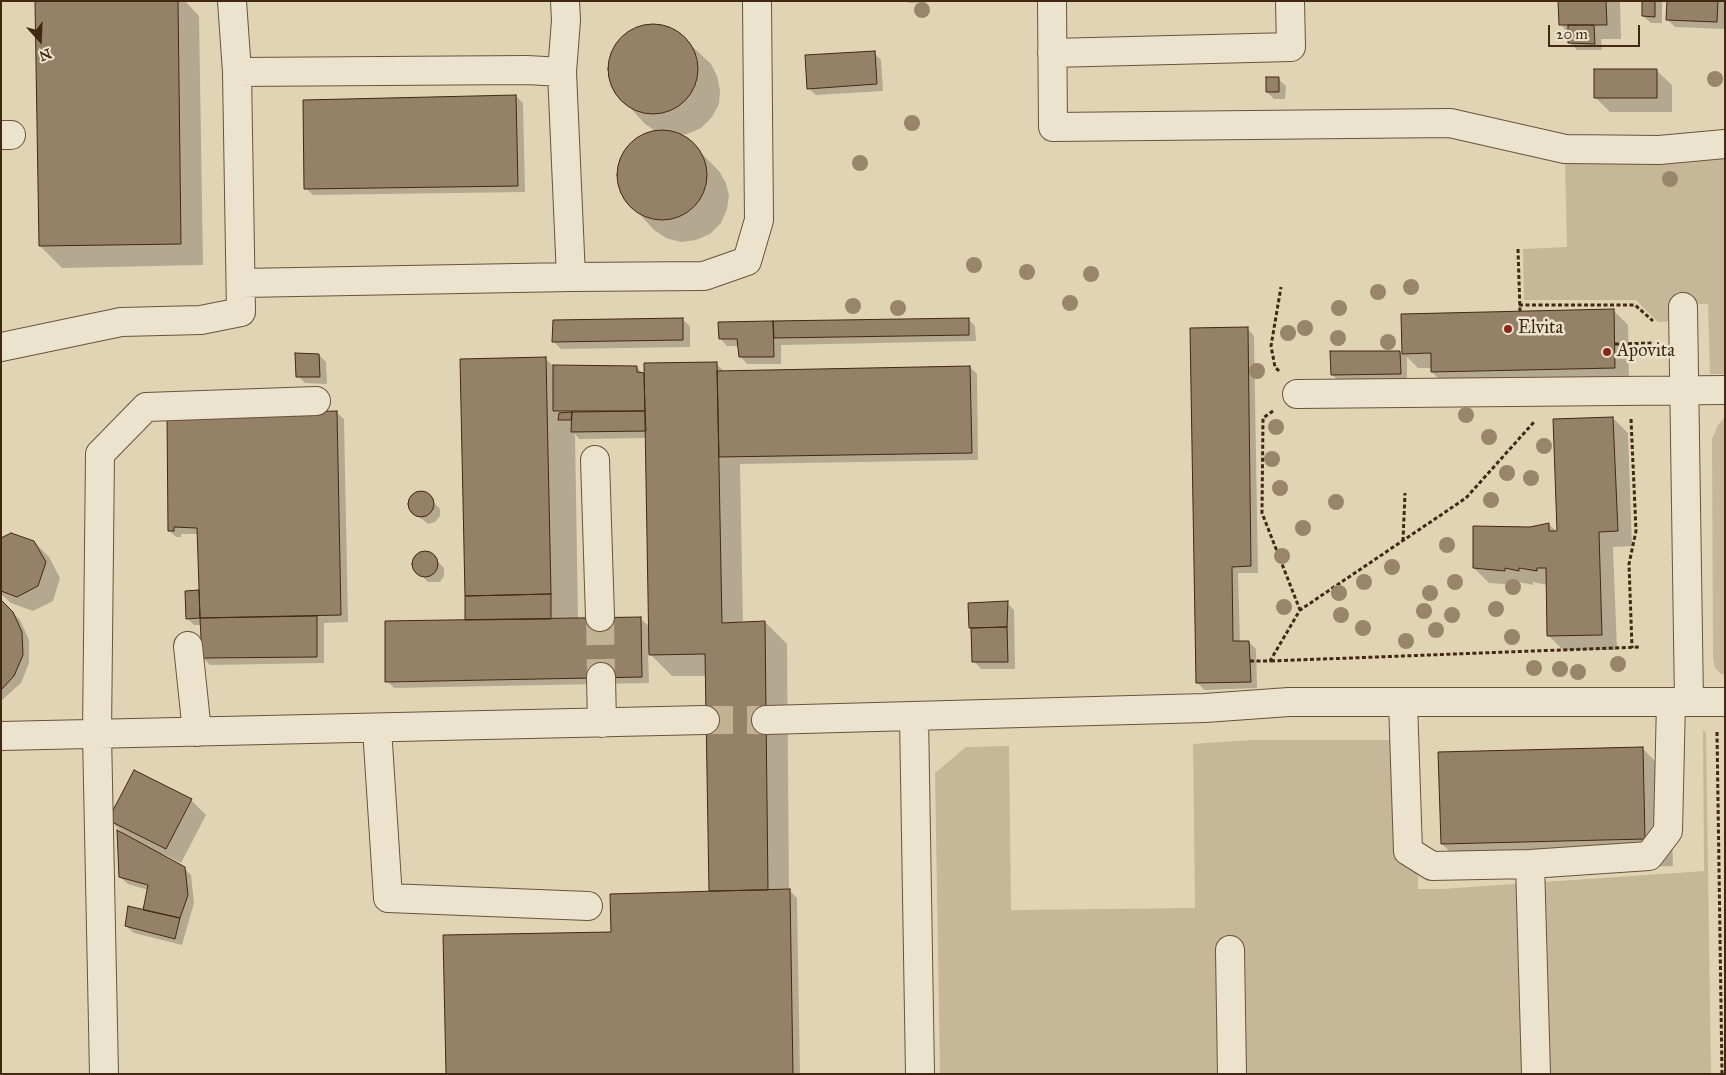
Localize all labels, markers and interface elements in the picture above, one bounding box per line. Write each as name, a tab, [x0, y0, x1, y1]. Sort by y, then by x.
north arrow	[15, 15, 65, 65]
scale bar	[1551, 15, 1644, 47]
text: 20 m	[1556, 25, 1588, 43]
text: N	[37, 45, 54, 65]
place label: Elvita	[1518, 318, 1563, 340]
marker: Elvita	[1502, 323, 1514, 335]
place label: Apovita	[1617, 341, 1675, 363]
marker: Apovita	[1601, 346, 1613, 358]

